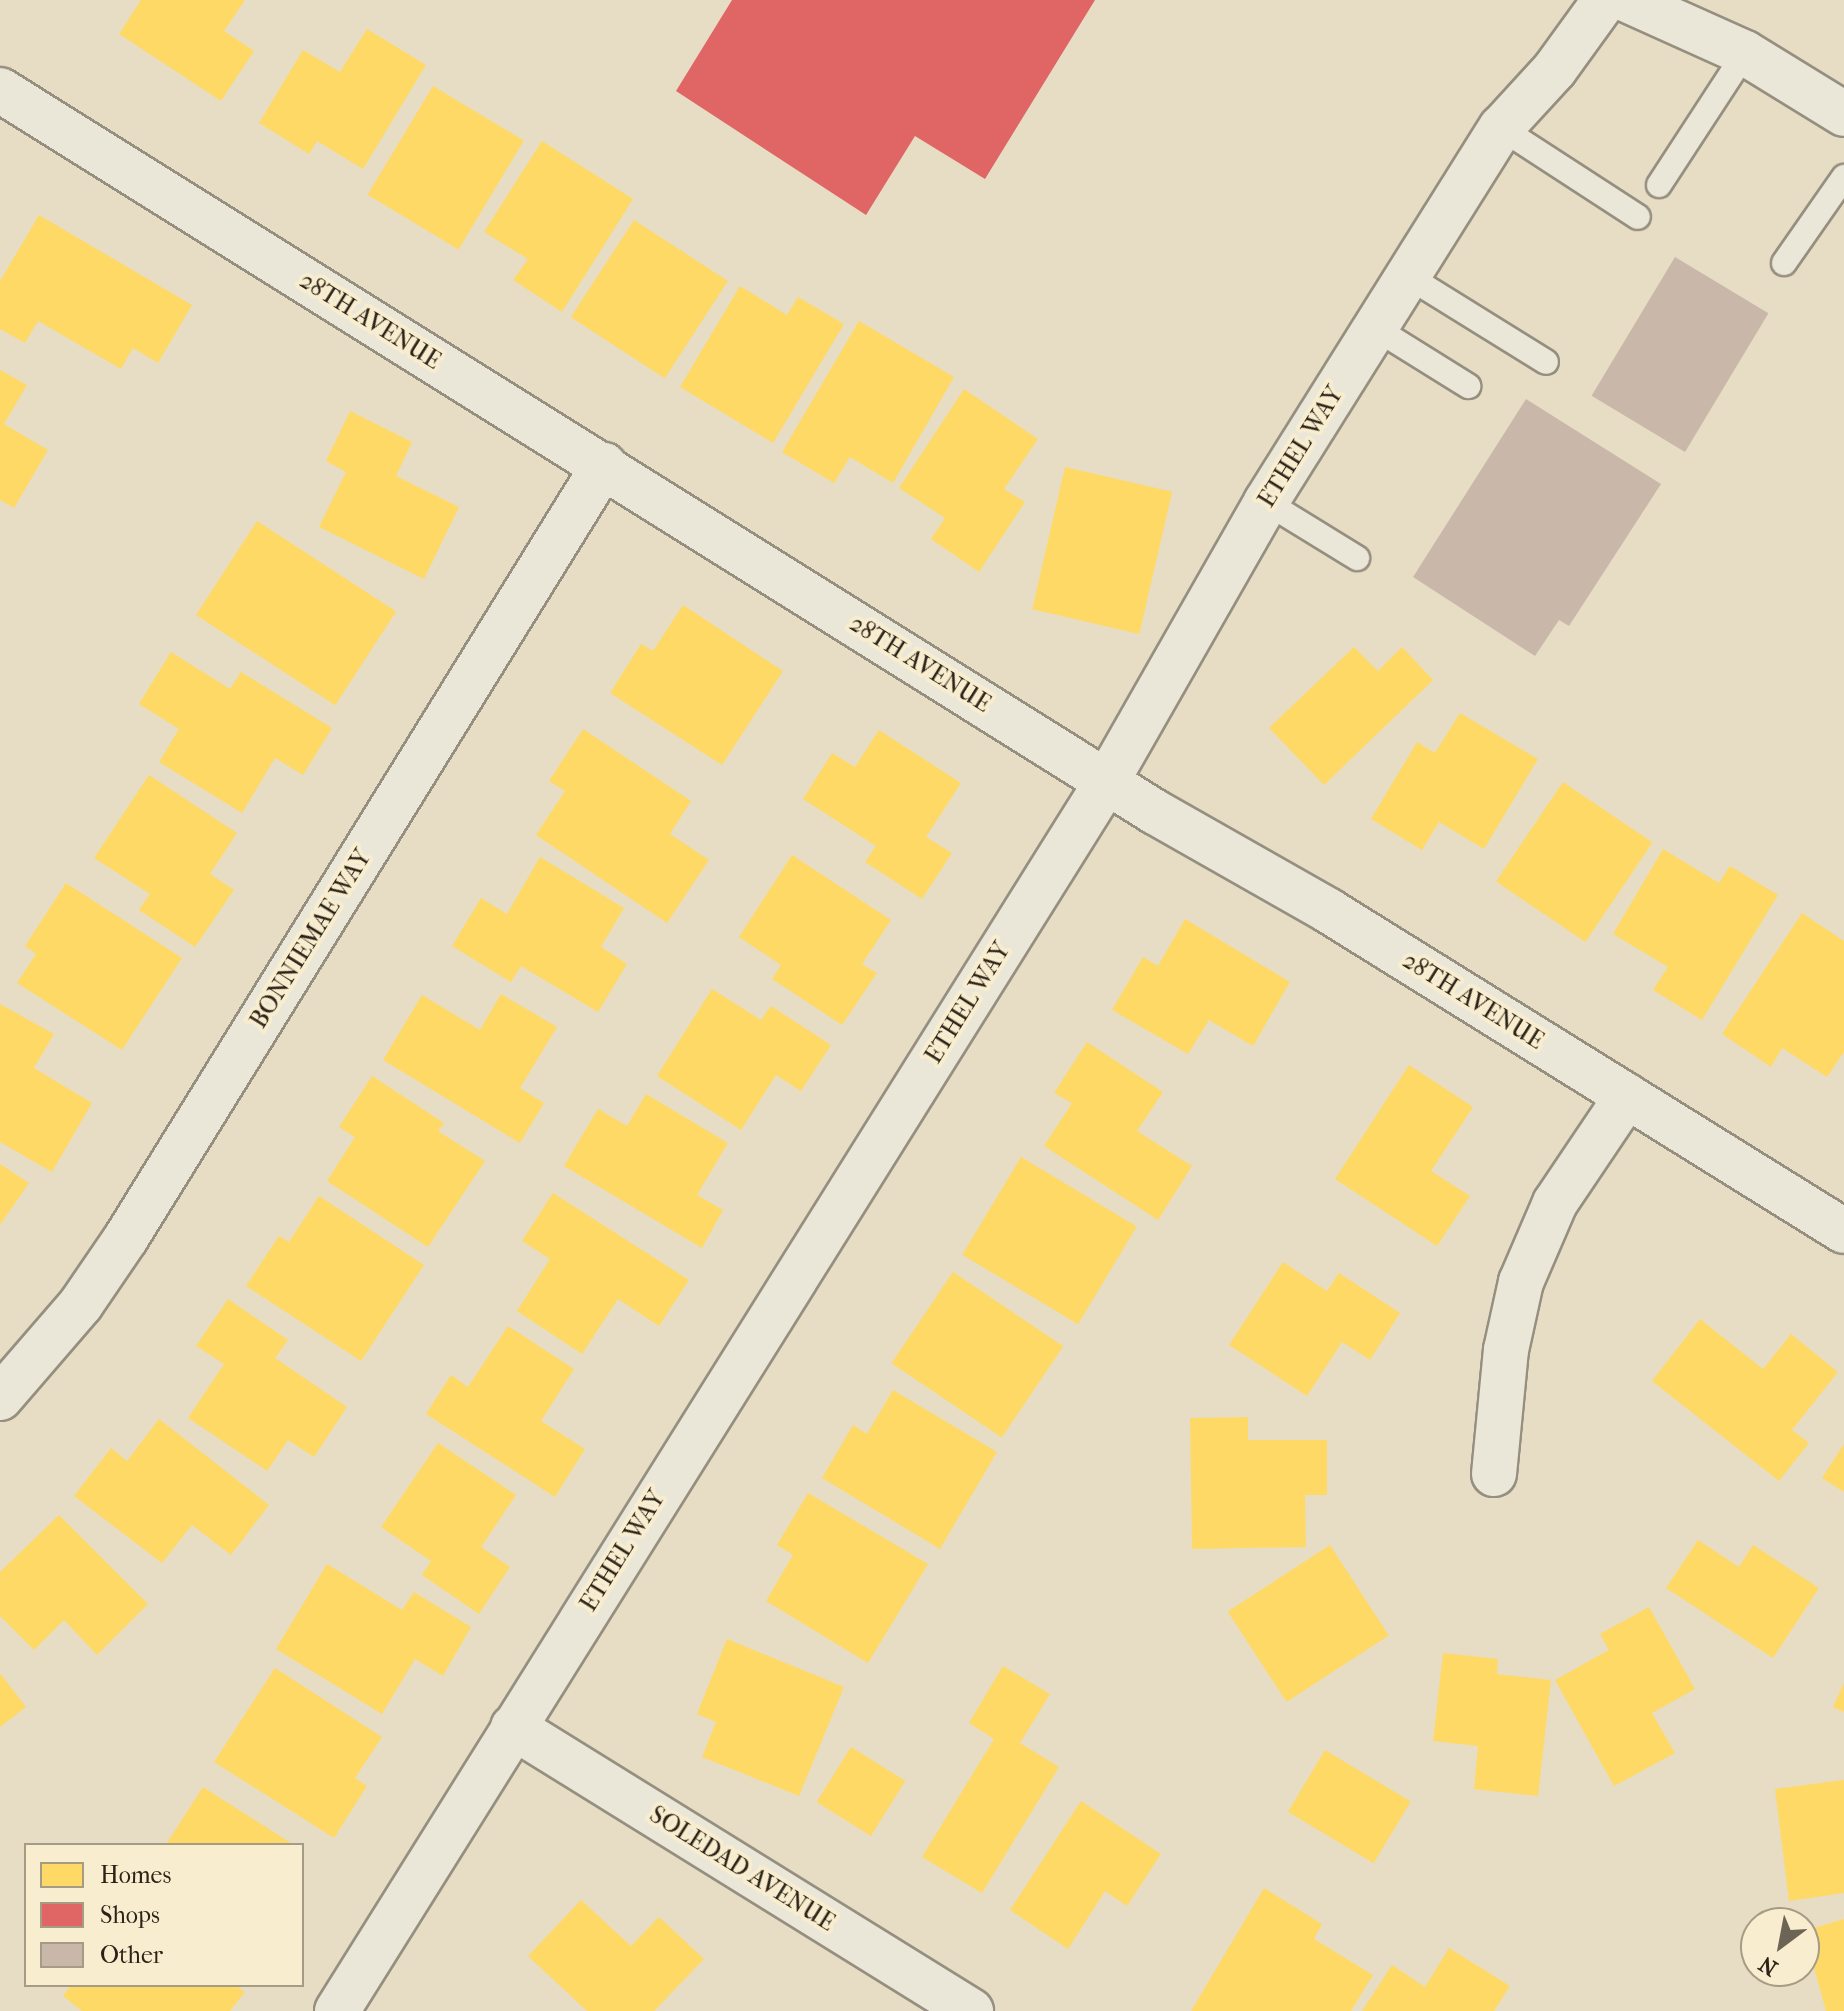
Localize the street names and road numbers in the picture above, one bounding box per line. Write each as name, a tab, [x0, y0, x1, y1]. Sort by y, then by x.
street label: 28TH AVENUE	[294, 266, 446, 376]
street label: ETHEL WAY	[1252, 381, 1350, 513]
street label: 28TH AVENUE	[844, 609, 996, 719]
street label: BONNIEMAE WAY	[244, 844, 378, 1034]
street label: ETHEL WAY	[919, 937, 1017, 1069]
street label: 28TH AVENUE	[1397, 946, 1549, 1056]
street label: ETHEL WAY	[574, 1485, 672, 1617]
street label: SOLEDAD AVENUE	[644, 1800, 840, 1938]

